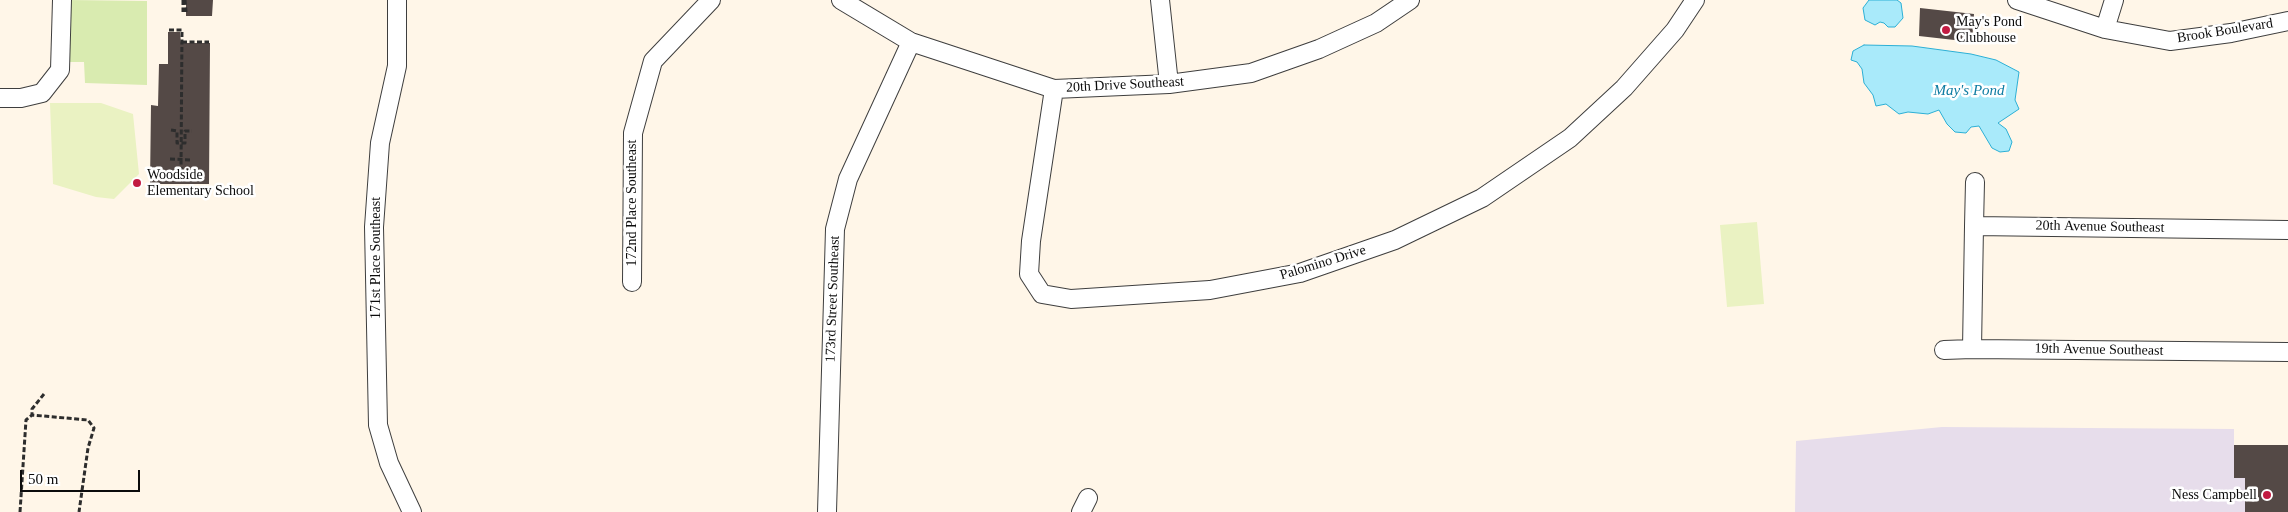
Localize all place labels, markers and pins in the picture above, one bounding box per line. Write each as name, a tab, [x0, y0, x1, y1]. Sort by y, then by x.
place label: May's Pond Clubhouse	[1956, 14, 2022, 46]
marker: May's Pond Clubhouse	[1940, 24, 1952, 36]
place label: Woodside Elementary School	[147, 167, 254, 200]
marker: Woodside Elementary School	[131, 177, 143, 189]
place label: Ness Campbell	[2172, 487, 2257, 503]
marker: Ness Campbell	[2261, 489, 2273, 501]

